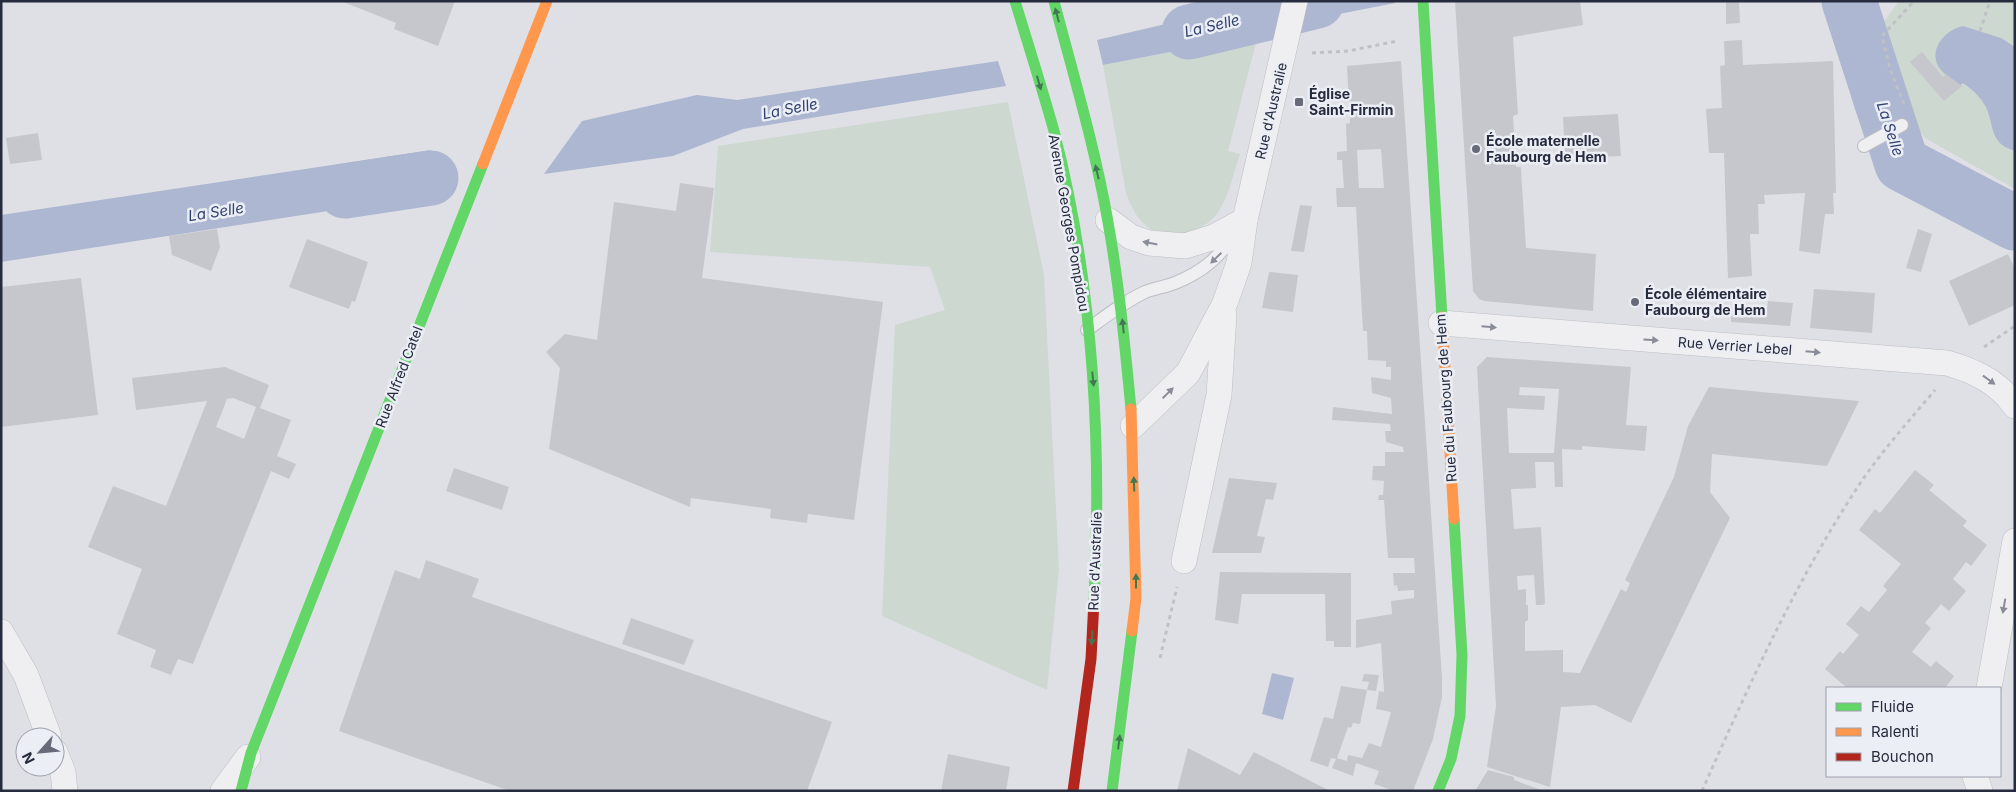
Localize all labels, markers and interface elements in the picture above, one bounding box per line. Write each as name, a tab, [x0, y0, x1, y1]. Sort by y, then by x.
one-way arrow	[1053, 7, 1061, 22]
water label: La Selle	[1182, 10, 1241, 41]
street label: Rue d'Australie	[1251, 61, 1290, 161]
one-way arrow	[1036, 75, 1044, 90]
place label: Église Saint-Firmin	[1309, 84, 1393, 118]
water label: La Selle	[761, 94, 819, 123]
marker: Église Saint-Firmin	[1293, 96, 1305, 108]
water label: La Selle	[1873, 99, 1908, 158]
place label: École maternelle Faubourg de Hem	[1486, 131, 1607, 165]
street label: Avenue Georges Pompidou	[1045, 133, 1093, 313]
marker: École maternelle Faubourg de Hem	[1470, 143, 1482, 155]
one-way arrow	[1093, 165, 1101, 180]
water label: La Selle	[187, 198, 245, 225]
one-way arrow	[1142, 238, 1158, 246]
one-way arrow	[1210, 252, 1222, 264]
place label: École élémentaire Faubourg de Hem	[1645, 284, 1767, 318]
marker: École élémentaire Faubourg de Hem	[1629, 296, 1641, 308]
street label: Rue du Faubourg de Hem	[1431, 313, 1460, 483]
one-way arrow	[1119, 317, 1127, 333]
one-way arrow	[1482, 323, 1498, 331]
street label: Rue Alfred Catel	[371, 324, 426, 430]
street label: Rue Verrier Lebel	[1677, 333, 1793, 358]
one-way arrow	[1644, 336, 1660, 344]
one-way arrow	[1806, 349, 1822, 357]
one-way arrow	[1089, 371, 1097, 387]
one-way arrow	[1982, 375, 1995, 386]
one-way arrow	[1162, 387, 1174, 399]
one-way arrow	[1130, 475, 1138, 491]
street label: Rue d'Australie	[1084, 511, 1105, 611]
one-way arrow	[1132, 573, 1140, 589]
one-way arrow	[1999, 598, 2007, 614]
one-way arrow	[1088, 631, 1096, 647]
legend	[1826, 687, 2001, 777]
text: Fluide	[1871, 697, 1914, 716]
text: Ralenti	[1871, 722, 1919, 741]
north arrow	[15, 727, 65, 777]
one-way arrow	[1115, 734, 1123, 750]
text: Bouchon	[1871, 747, 1934, 766]
text: N	[18, 750, 38, 767]

